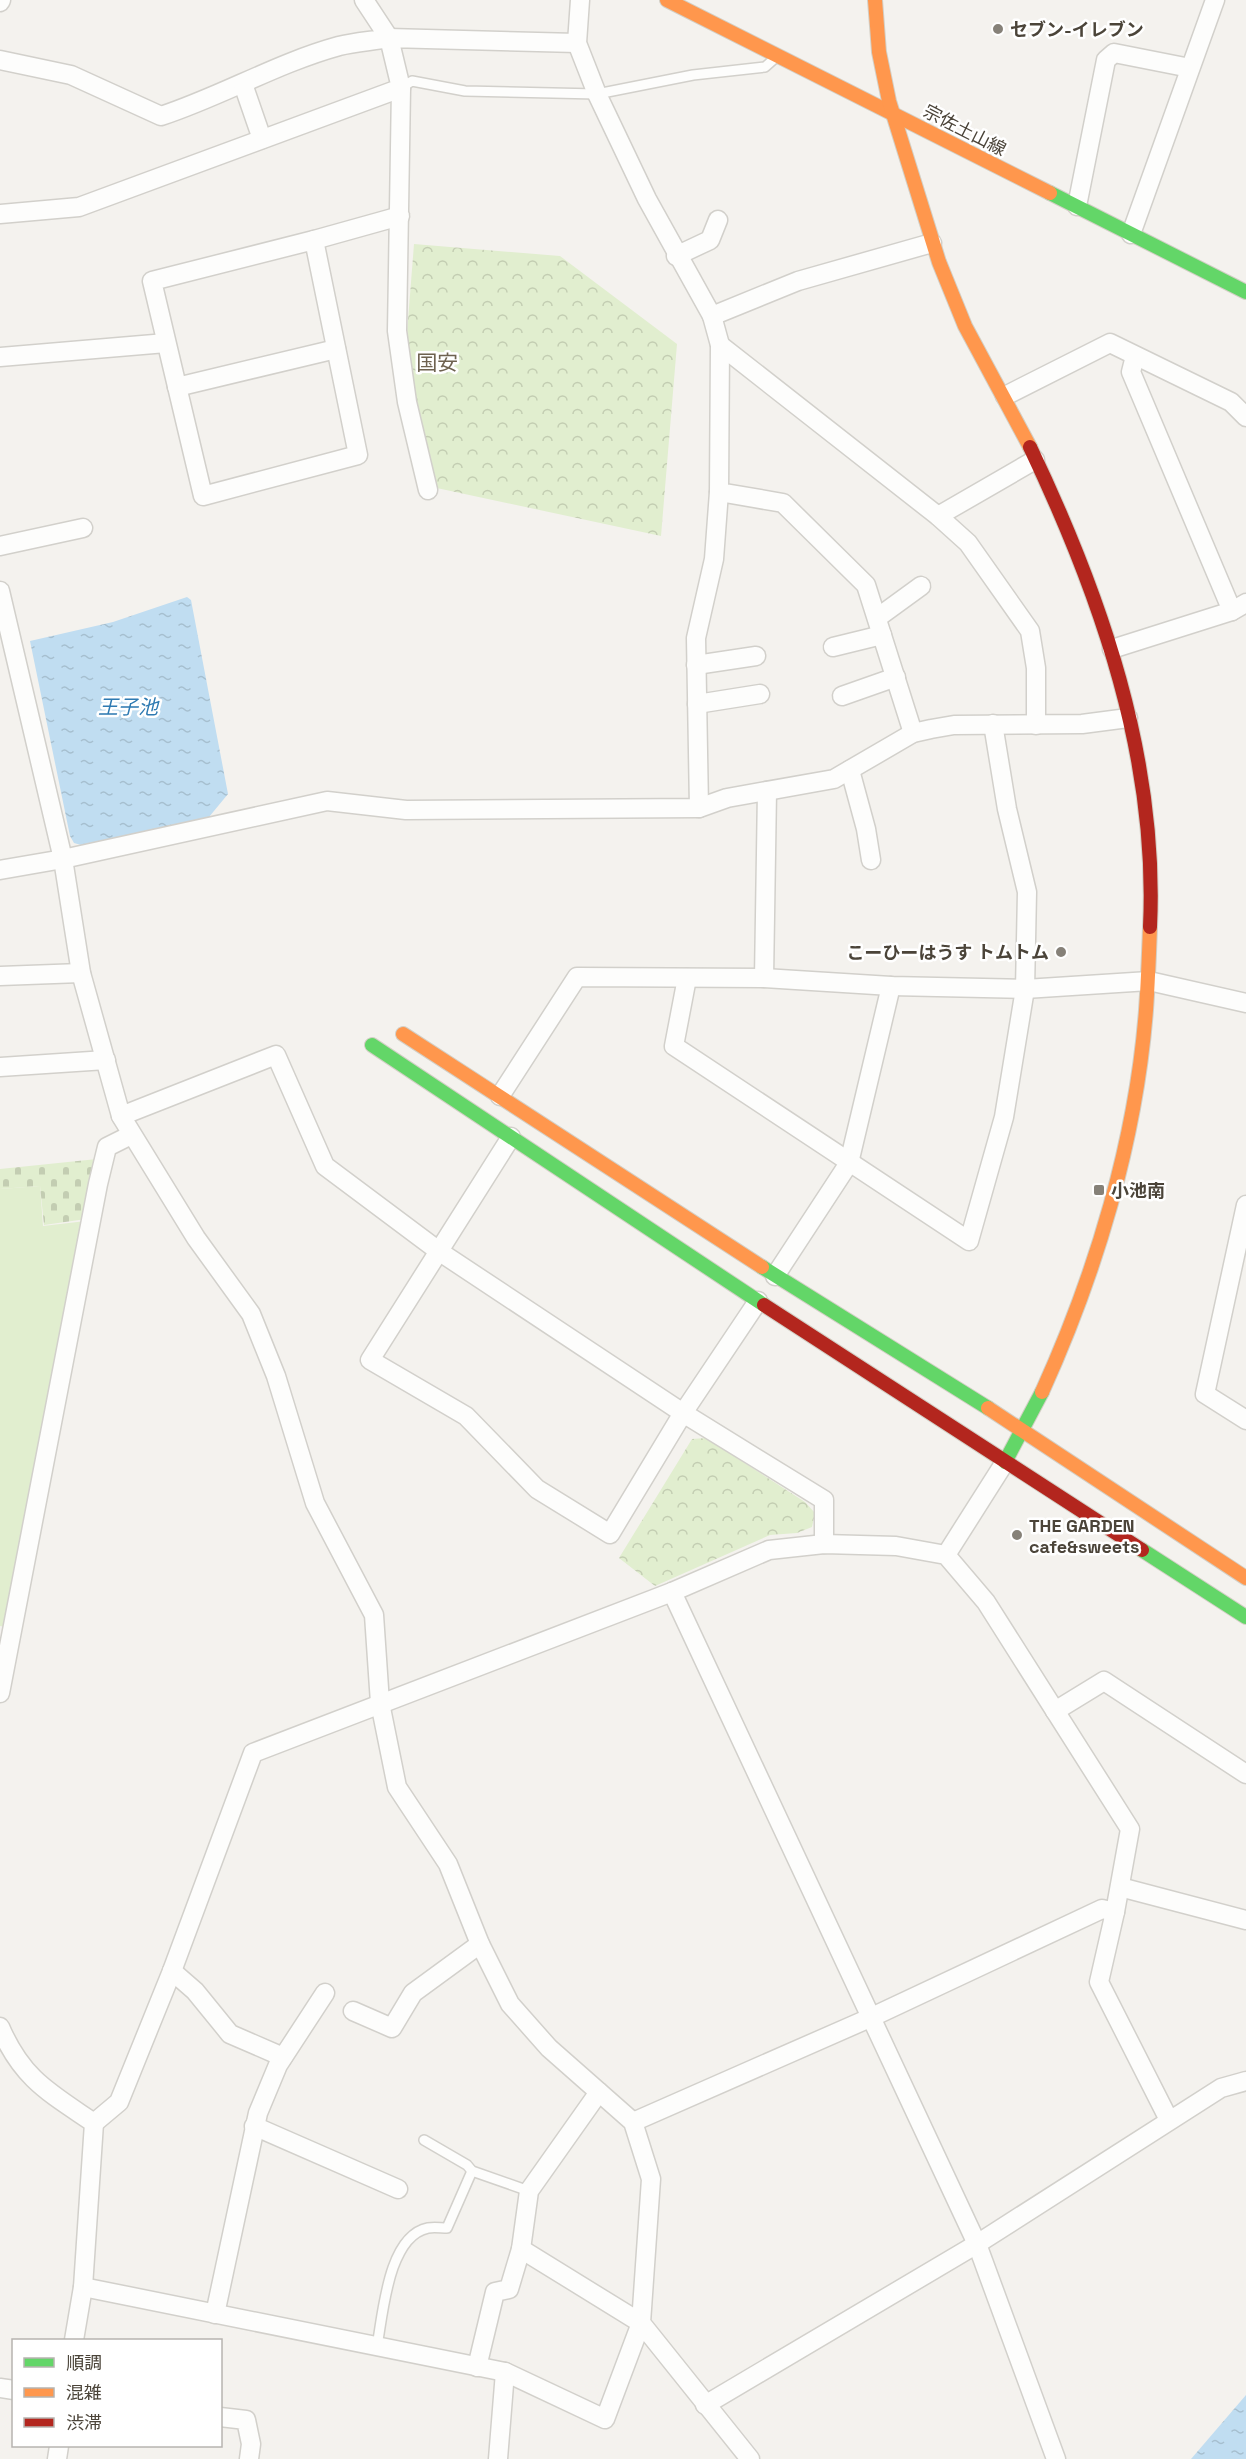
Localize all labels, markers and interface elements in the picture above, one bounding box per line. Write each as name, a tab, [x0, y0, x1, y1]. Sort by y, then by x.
place label: セブン-イレブン	[1010, 18, 1144, 41]
marker: セブン-イレブン	[991, 22, 1005, 36]
street label: 宗佐土山線	[920, 99, 1010, 161]
district label: 国安	[416, 349, 458, 376]
water label: 王子池	[98, 694, 160, 720]
place label: こーひーはうす トムトム	[846, 941, 1049, 964]
marker: こーひーはうす トムトム	[1054, 945, 1068, 959]
place label: 小池南	[1111, 1179, 1165, 1202]
marker: 小池南	[1092, 1183, 1106, 1197]
place label: THE GARDEN cafe&sweets	[1029, 1514, 1140, 1558]
marker: THE GARDEN cafe&sweets	[1010, 1528, 1024, 1542]
legend	[12, 2339, 222, 2447]
text: 順調	[66, 2351, 102, 2374]
text: 混雑	[66, 2381, 102, 2404]
text: 渋滞	[66, 2411, 102, 2434]

